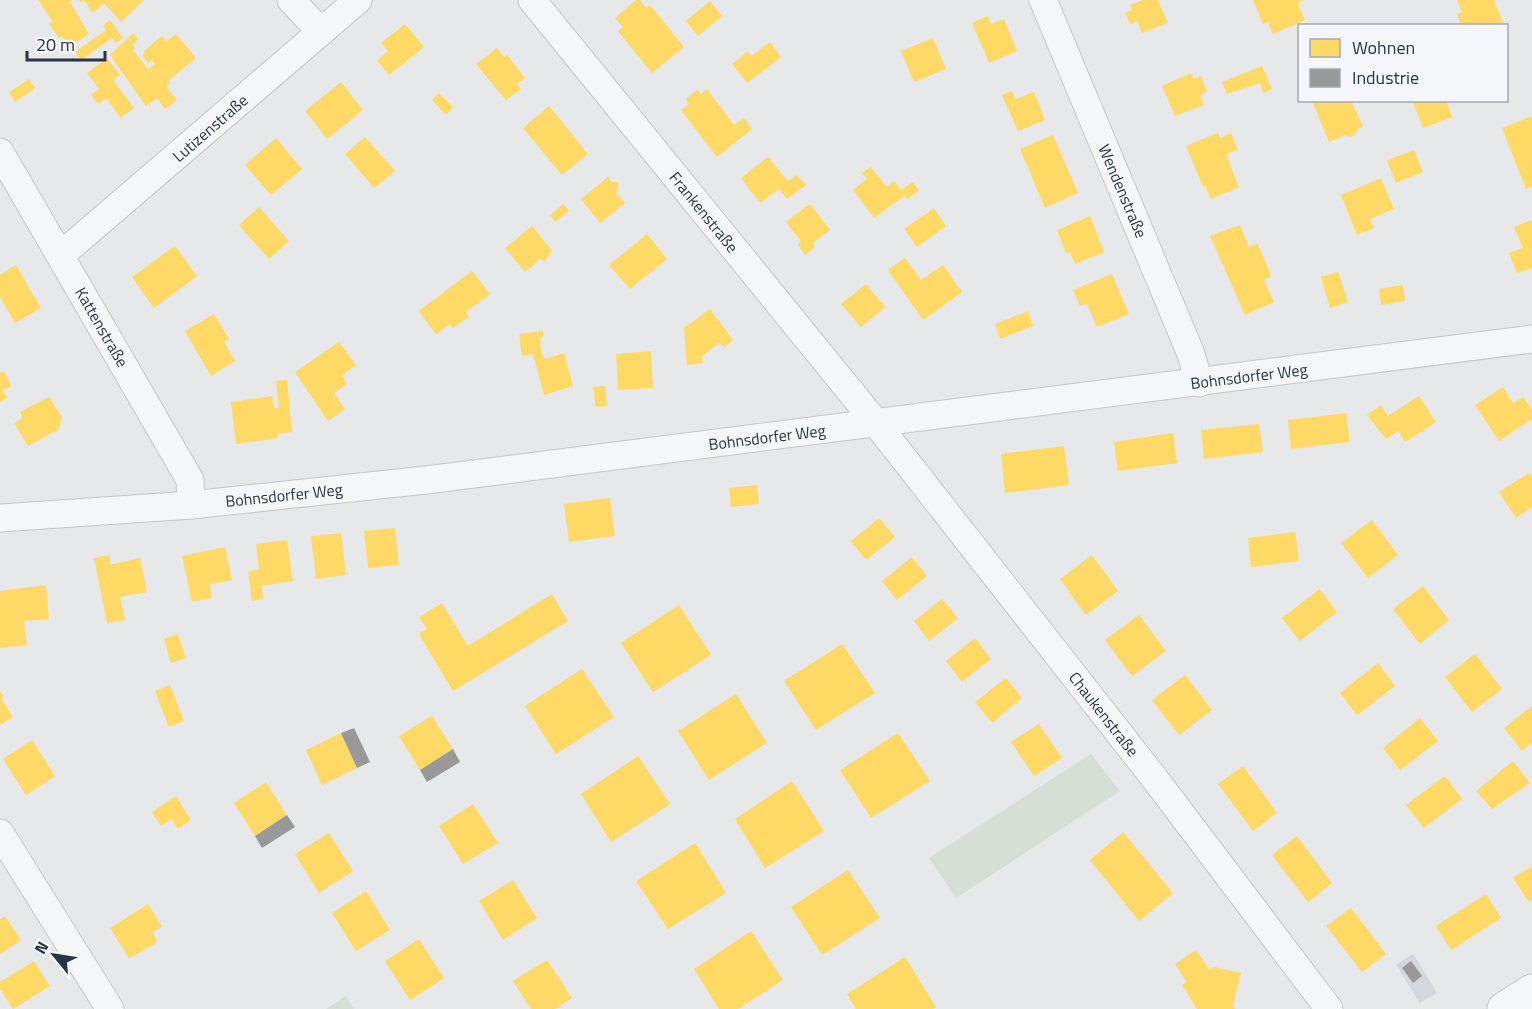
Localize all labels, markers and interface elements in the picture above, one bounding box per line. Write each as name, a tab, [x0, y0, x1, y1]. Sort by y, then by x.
scale bar	[27, 24, 105, 62]
legend	[1298, 24, 1508, 102]
text: 20 m	[36, 31, 75, 58]
text: Wohnen	[1352, 34, 1415, 61]
text: Industrie	[1352, 64, 1419, 91]
street label: Lutizenstraße	[167, 88, 253, 168]
street label: Wendenstraße	[1093, 140, 1153, 242]
street label: Frankenstraße	[664, 166, 744, 258]
street label: Kattenstraße	[69, 283, 135, 371]
street label: Bohnsdorfer Weg	[1189, 357, 1309, 395]
street label: Bohnsdorfer Weg	[707, 418, 827, 456]
street label: Bohnsdorfer Weg	[224, 477, 344, 513]
street label: Chaukenstraße	[1063, 666, 1145, 762]
north arrow	[24, 925, 84, 985]
text: N	[28, 937, 54, 958]

